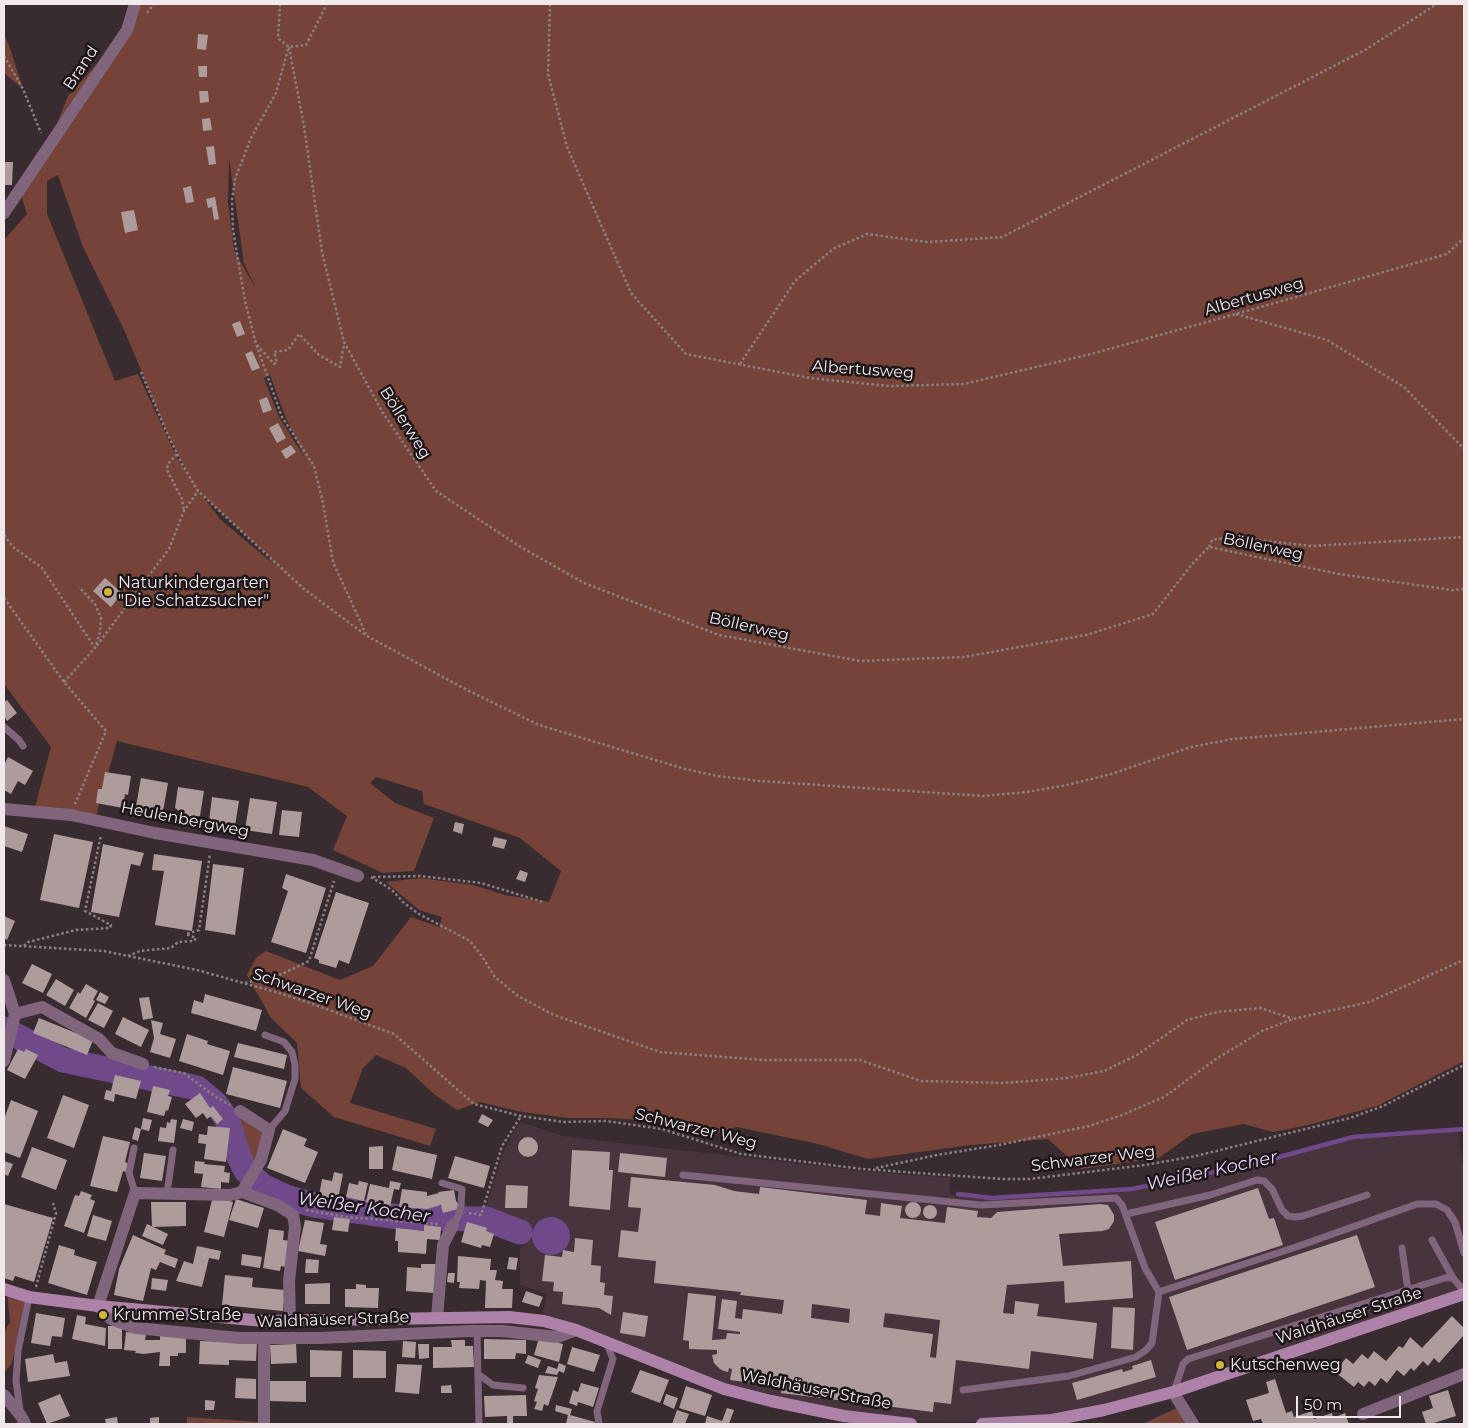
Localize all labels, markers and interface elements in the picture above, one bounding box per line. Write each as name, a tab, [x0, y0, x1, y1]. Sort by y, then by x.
street label: Brand	[59, 42, 103, 94]
street label: Albertusweg	[1202, 274, 1306, 320]
street label: Albertusweg	[811, 357, 915, 383]
street label: Böllerweg	[375, 383, 435, 463]
street label: Böllerweg	[1221, 529, 1305, 565]
place label: Naturkindergarten "Die Schatzsucher"	[118, 573, 269, 611]
marker: Naturkindergarten "Die Schatzsucher"	[102, 586, 114, 598]
street label: Böllerweg	[707, 608, 791, 646]
street label: Heulenbergweg	[119, 798, 251, 842]
street label: Schwarzer Weg	[250, 965, 374, 1023]
street label: Schwarzer Weg	[633, 1105, 759, 1153]
street label: Schwarzer Weg	[1030, 1142, 1156, 1176]
water label: Weißer Kocher	[1145, 1147, 1279, 1195]
water label: Weißer Kocher	[297, 1188, 431, 1228]
street label: Waldhäuser Straße	[1274, 1283, 1424, 1349]
place label: Krumme Straße	[113, 1305, 241, 1325]
street label: Waldhäuser Straße	[256, 1308, 410, 1332]
marker: Krumme Straße	[97, 1309, 109, 1321]
place label: Kutschenweg	[1230, 1355, 1341, 1375]
marker: Kutschenweg	[1214, 1359, 1226, 1371]
street label: Waldhäuser Straße	[739, 1366, 893, 1414]
scale bar	[1298, 1386, 1403, 1418]
text: 50 m	[1304, 1395, 1342, 1414]

